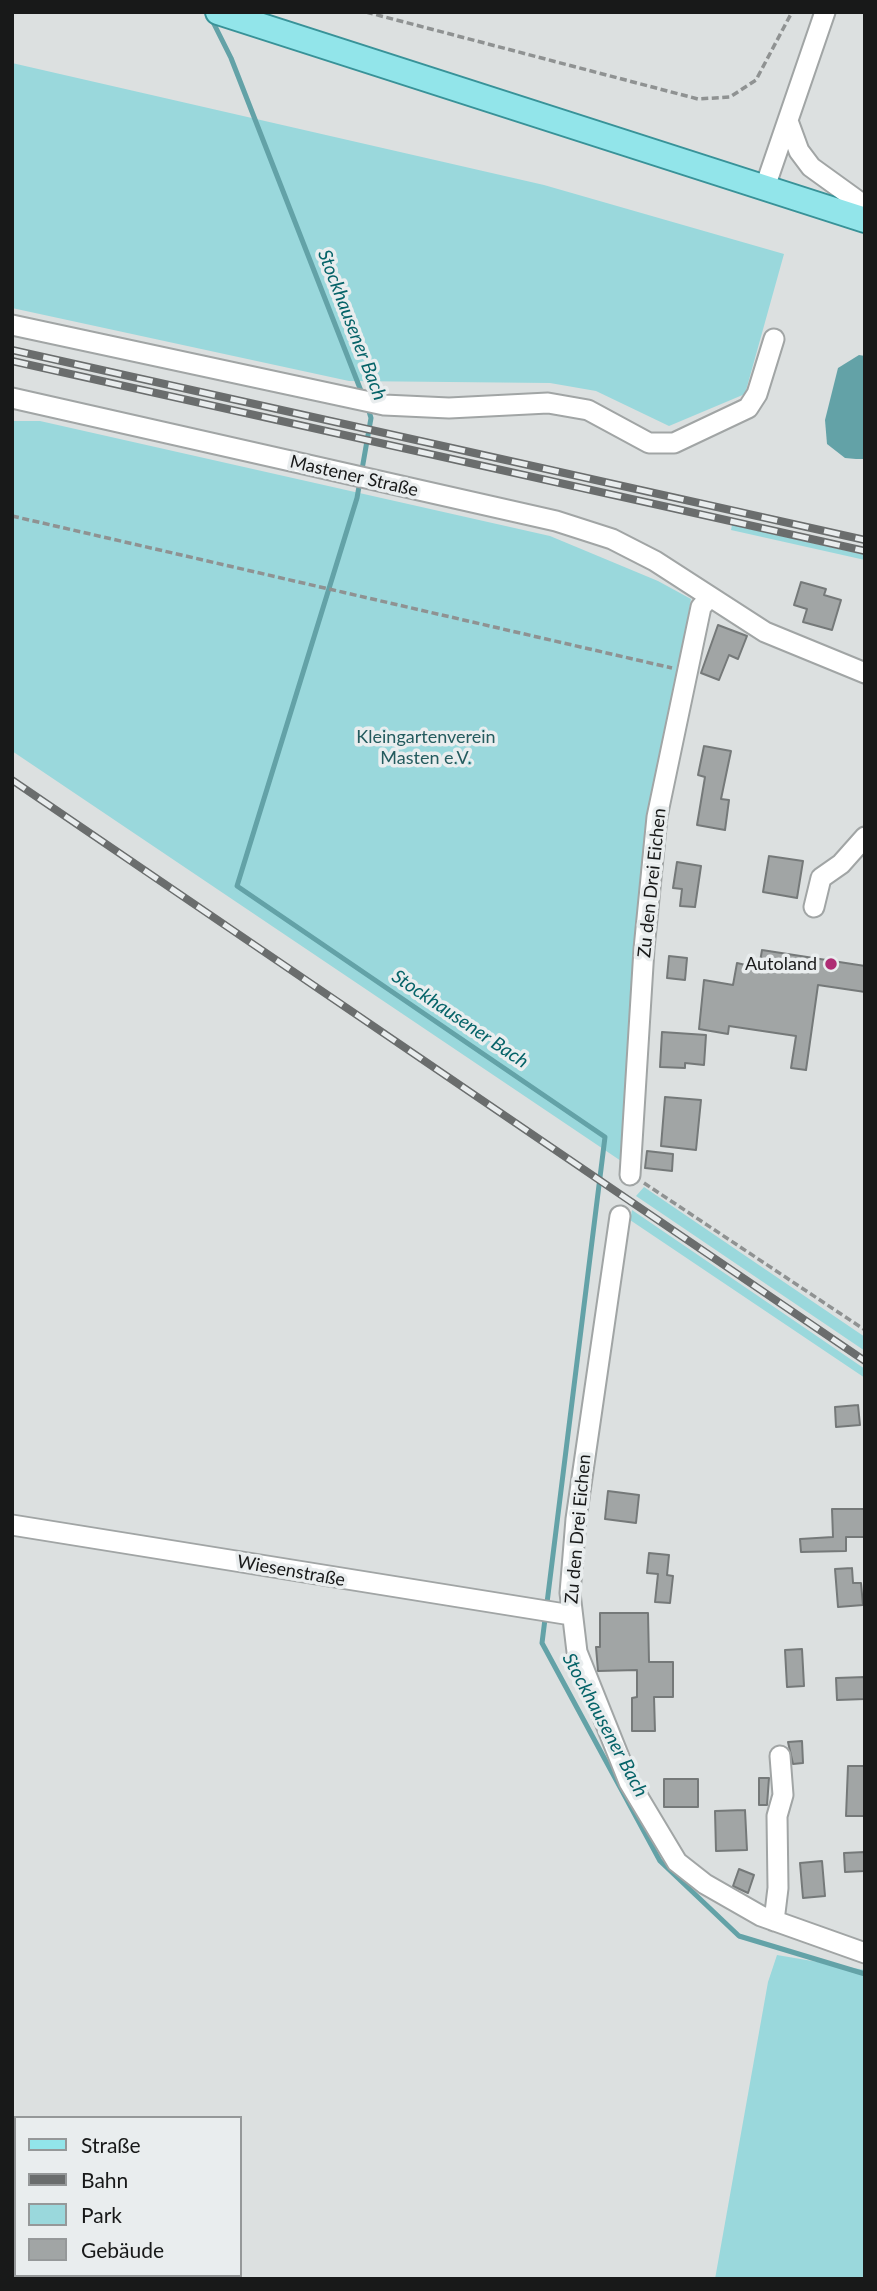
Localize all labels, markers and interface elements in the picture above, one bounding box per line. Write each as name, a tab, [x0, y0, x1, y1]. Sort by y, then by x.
water label: Stockhausener Bach	[313, 246, 391, 404]
street label: Mastener Straße	[288, 451, 420, 501]
park label: Kleingartenverein Masten e.V.	[356, 726, 496, 768]
street label: Zu den Drei Eichen	[633, 807, 671, 959]
place label: Autoland	[745, 953, 817, 975]
marker: Autoland	[823, 956, 839, 972]
water label: Stockhausener Bach	[387, 965, 533, 1073]
street label: Zu den Drei Eichen	[561, 1453, 595, 1605]
street label: Wiesenstraße	[235, 1551, 347, 1591]
water label: Stockhausener Bach	[557, 1649, 653, 1801]
legend	[14, 2116, 242, 2277]
text: Straße	[81, 2132, 141, 2157]
text: Bahn	[81, 2167, 128, 2192]
text: Park	[81, 2202, 122, 2227]
text: Gebäude	[81, 2237, 164, 2262]

